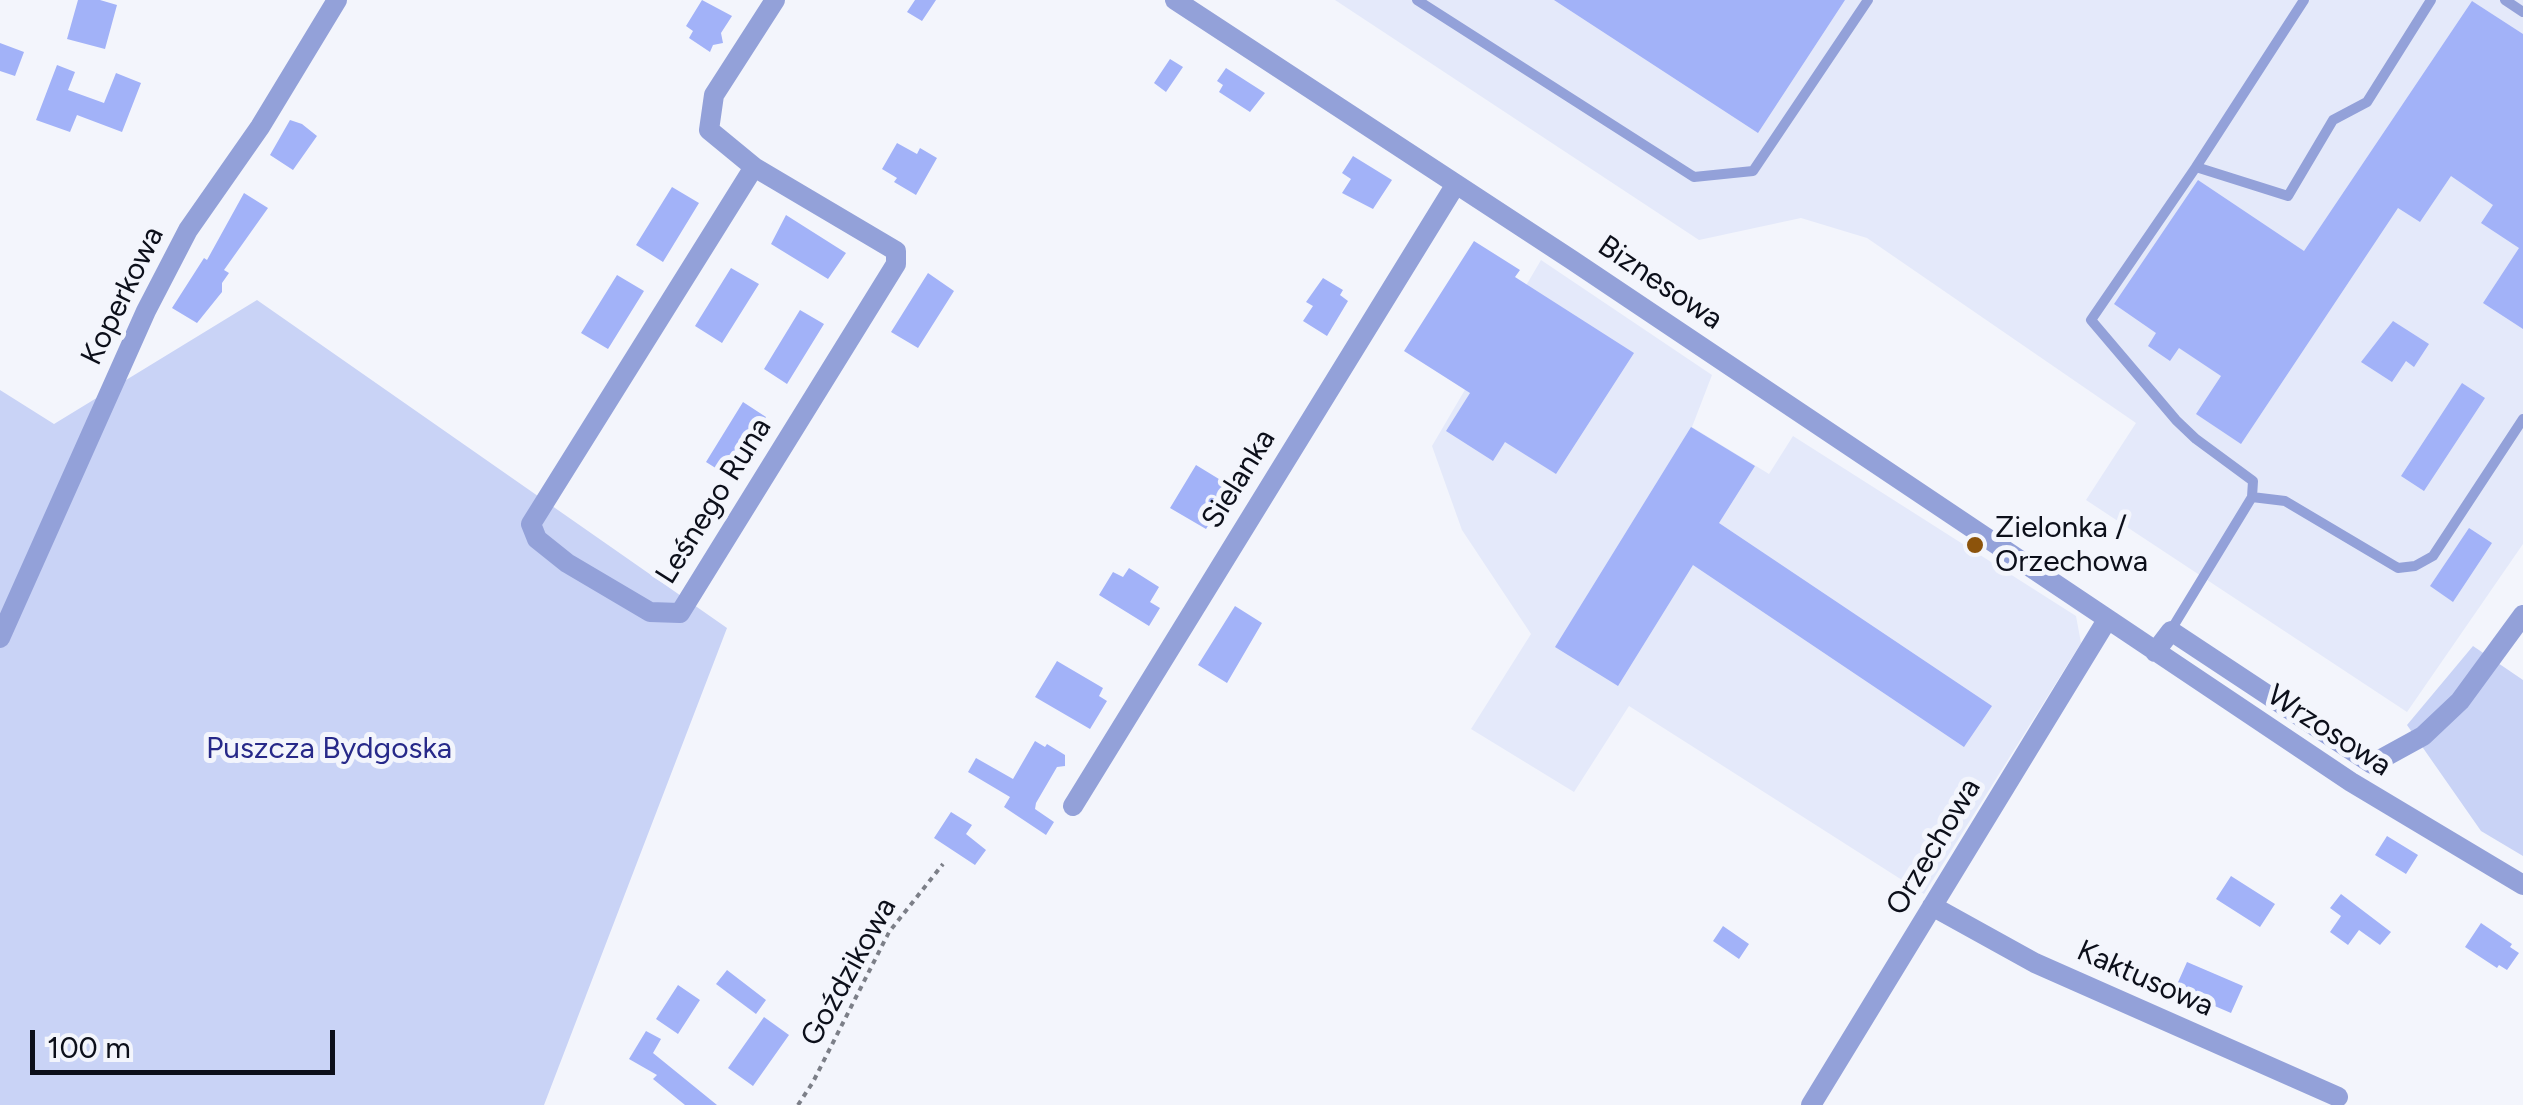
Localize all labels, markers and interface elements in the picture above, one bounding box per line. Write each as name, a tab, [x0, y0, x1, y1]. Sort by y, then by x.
street label: Koperkowa	[74, 221, 172, 371]
street label: Biznesowa	[1591, 228, 1729, 338]
street label: Leśnego Runa	[649, 411, 779, 591]
street label: Sielanka	[1195, 423, 1283, 535]
place label: Zielonka / Orzechowa	[1995, 510, 2148, 580]
marker: Zielonka / Orzechowa	[1964, 534, 1986, 556]
street label: Wrzosowa	[2260, 678, 2398, 784]
park label: Puszcza Bydgoska	[206, 731, 452, 767]
street label: Orzechowa	[1879, 772, 1989, 922]
street label: Goździkowa	[794, 892, 904, 1052]
street label: Kaktusowa	[2071, 933, 2219, 1025]
scale bar	[35, 1010, 340, 1072]
text: 100 m	[47, 1029, 131, 1066]

